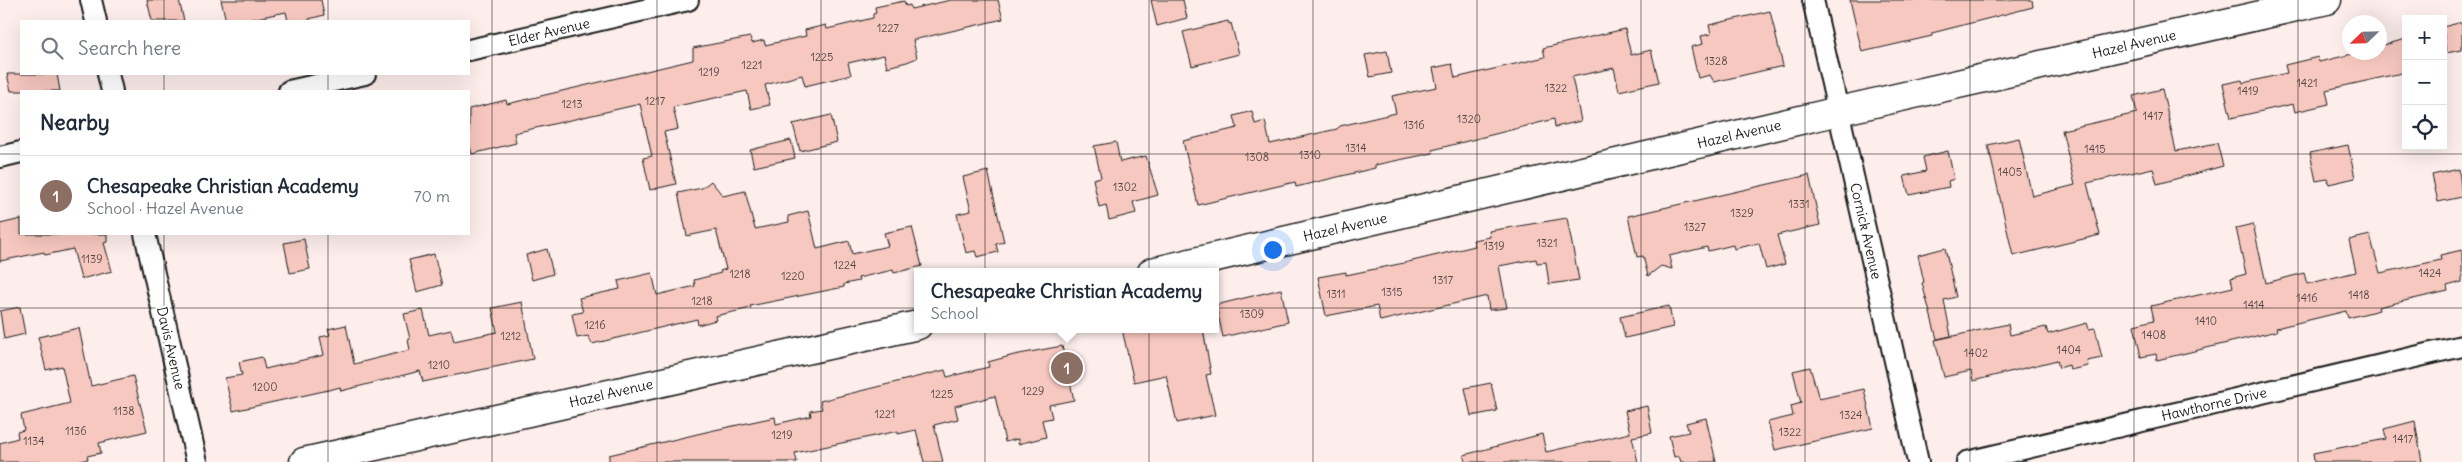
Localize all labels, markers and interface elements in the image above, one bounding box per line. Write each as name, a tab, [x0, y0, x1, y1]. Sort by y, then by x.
street label: Elder Avenue	[507, 14, 591, 50]
north arrow	[2342, 15, 2387, 60]
map controls	[2402, 15, 2447, 150]
button: +	[2402, 15, 2447, 60]
search box	[20, 20, 470, 75]
house number: 1227	[877, 21, 900, 35]
street label: Hazel Avenue	[2090, 26, 2178, 62]
icon: search	[38, 34, 66, 62]
text: Search here	[78, 36, 181, 60]
house number: 1225	[811, 50, 833, 64]
house number: 1328	[1705, 54, 1727, 68]
house number: 1221	[742, 58, 762, 72]
button: −	[2402, 60, 2447, 105]
house number: 1219	[698, 65, 720, 79]
house number: 1421	[2296, 76, 2318, 90]
house number: 1322	[1545, 81, 1567, 95]
house number: 1419	[2237, 84, 2259, 98]
house number: 1217	[645, 94, 666, 108]
house number: 1213	[561, 97, 583, 111]
button: locate	[2402, 105, 2447, 150]
text: Nearby	[40, 109, 110, 136]
house number: 1417	[2143, 109, 2164, 123]
house number: 1320	[1457, 112, 1481, 126]
street label: Hazel Avenue	[1695, 116, 1783, 152]
house number: 1316	[1403, 118, 1425, 132]
house number: 1314	[1345, 141, 1367, 155]
house number: 1415	[2084, 142, 2106, 156]
house number: 1310	[1299, 148, 1321, 162]
house number: 1308	[1245, 150, 1269, 164]
house number: 1405	[1998, 165, 2022, 179]
text: Chesapeake Christian Academy	[87, 174, 359, 198]
house number: 1302	[1113, 180, 1137, 194]
street label: Cornick Avenue	[1846, 181, 1886, 281]
text: 1	[53, 186, 59, 206]
text: 70 m	[414, 186, 450, 206]
house number: 1331	[1788, 197, 1810, 211]
text: School · Hazel Avenue	[87, 198, 244, 218]
house number: 1329	[1731, 206, 1753, 220]
street label: Hazel Avenue	[1301, 209, 1389, 245]
house number: 1327	[1684, 220, 1707, 234]
house number: 1321	[1536, 236, 1558, 250]
your location	[1260, 237, 1286, 263]
house number: 1319	[1483, 239, 1505, 253]
house number: 1139	[81, 252, 103, 266]
house number: 1224	[834, 258, 856, 272]
house number: 1424	[2419, 266, 2441, 280]
house number: 1218	[729, 267, 751, 281]
popup	[914, 268, 1219, 333]
house number: 1220	[781, 269, 805, 283]
house number: 1317	[1433, 273, 1454, 287]
text: Chesapeake Christian Academy	[931, 279, 1202, 303]
house number: 1315	[1381, 285, 1403, 299]
house number: 1311	[1326, 287, 1346, 301]
house number: 1418	[2348, 288, 2370, 302]
house number: 1416	[2296, 291, 2318, 305]
house number: 1218	[691, 294, 713, 308]
house number: 1414	[2243, 298, 2265, 312]
text: School	[931, 303, 978, 323]
street label: Davis Avenue	[153, 305, 189, 391]
house number: 1309	[1240, 307, 1264, 321]
house number: 1410	[2195, 314, 2217, 328]
house number: 1216	[584, 318, 606, 332]
house number: 1408	[2142, 328, 2166, 342]
house number: 1212	[501, 329, 521, 343]
house number: 1404	[2057, 343, 2081, 357]
house number: 1402	[1964, 346, 1988, 360]
pin: 1	[1051, 349, 1083, 387]
house number: 1210	[428, 358, 450, 372]
street label: Hazel Avenue	[567, 375, 655, 411]
house number: 1200	[253, 380, 277, 394]
street label: Hawthorne Drive	[2160, 383, 2268, 425]
house number: 1229	[1022, 384, 1044, 398]
house number: 1225	[931, 387, 953, 401]
house number: 1138	[113, 404, 135, 418]
house number: 1221	[875, 407, 895, 421]
house number: 1324	[1840, 408, 1862, 422]
house number: 1136	[65, 424, 87, 438]
house number: 1322	[1779, 425, 1801, 439]
house number: 1219	[771, 428, 793, 442]
house number: 1417	[2393, 432, 2414, 446]
house number: 1134	[23, 434, 45, 448]

